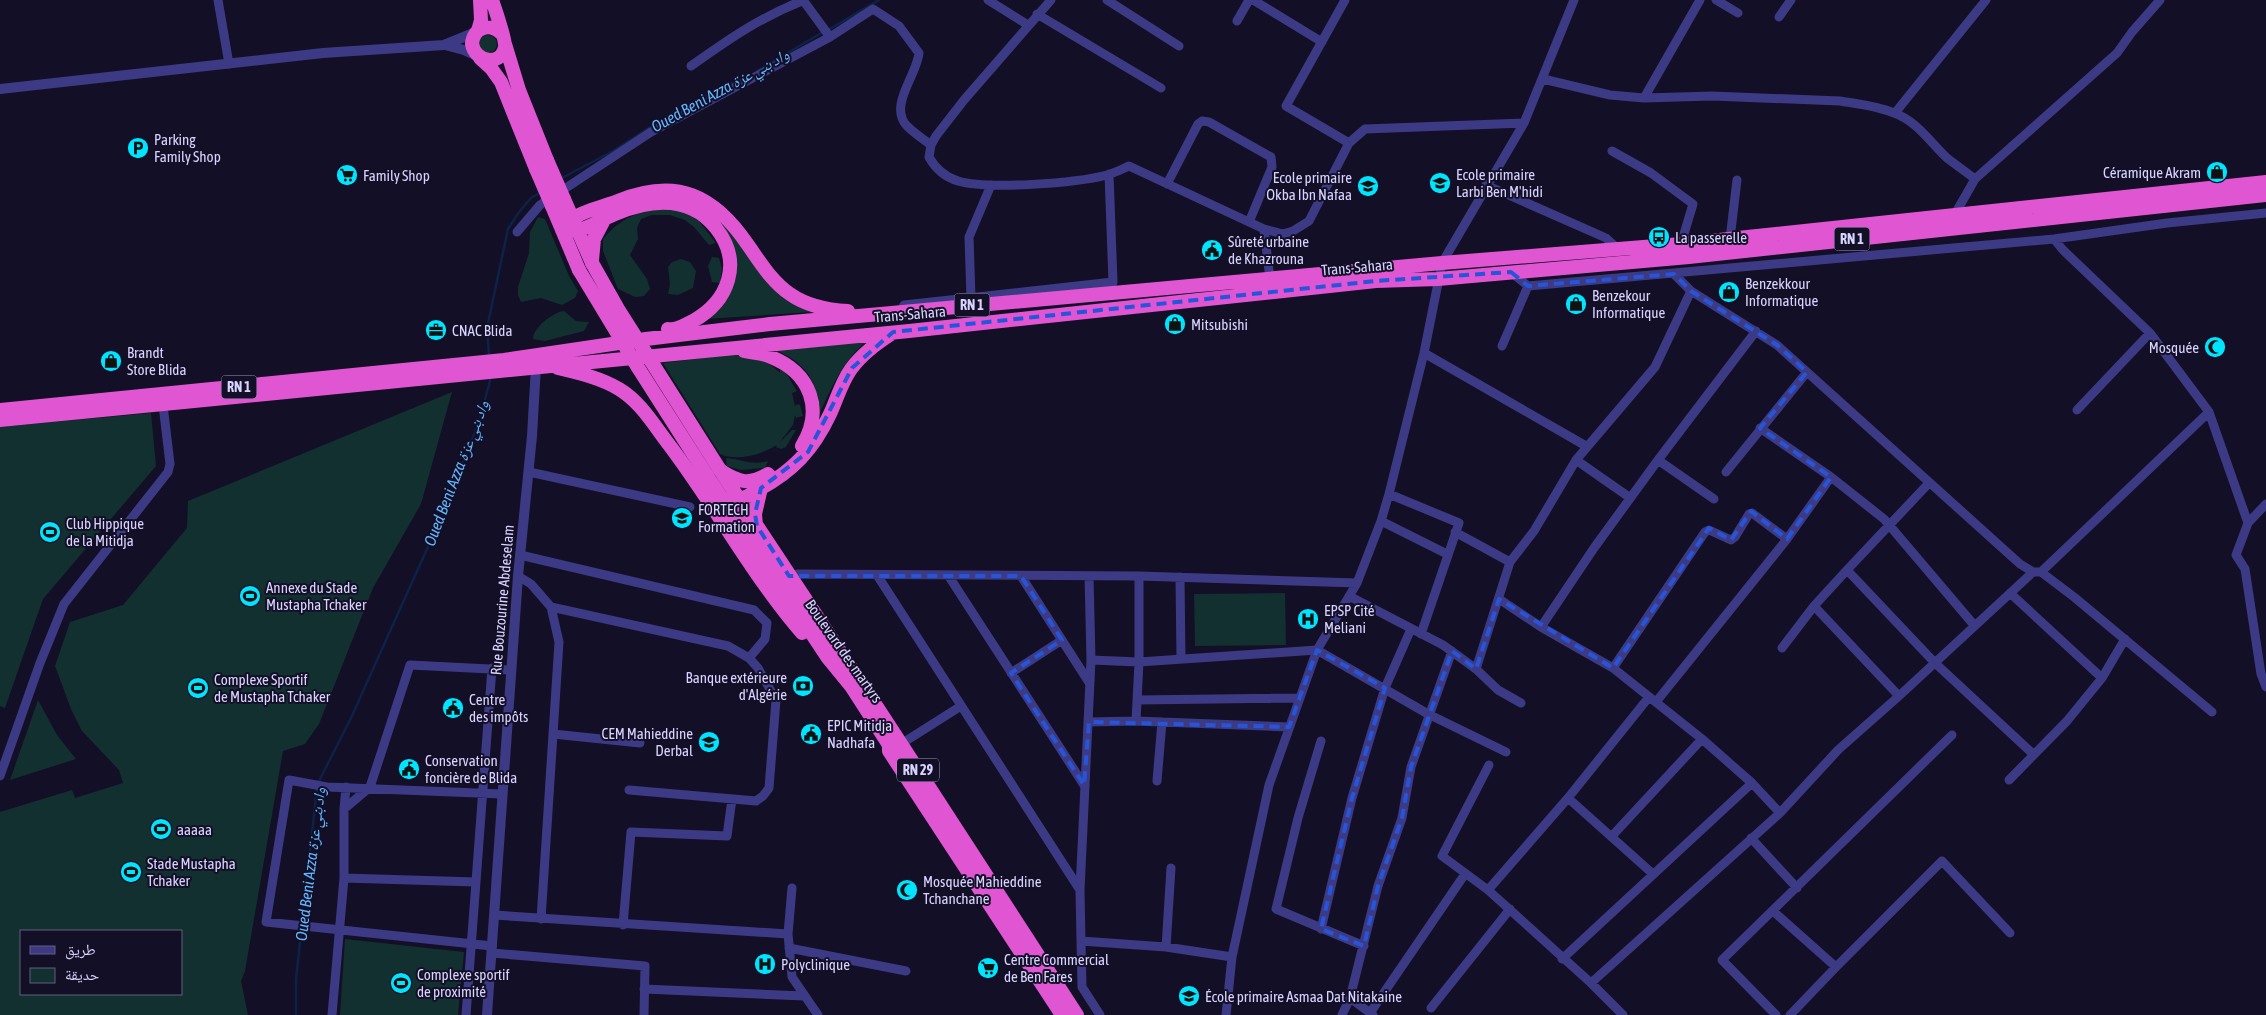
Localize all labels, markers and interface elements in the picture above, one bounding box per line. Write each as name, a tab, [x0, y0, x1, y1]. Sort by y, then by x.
water label: Oued Beni Azza واد بني عزة	[648, 44, 794, 139]
place label: Parking Family Shop	[154, 131, 221, 165]
parking icon: Parking Family Shop	[126, 136, 150, 160]
shop icon: Céramique Akram	[2205, 160, 2229, 184]
supermarket icon: Family Shop	[335, 163, 359, 187]
place label: Céramique Akram	[2103, 164, 2201, 181]
place label: Ecole primaire Larbi Ben M'hidi	[1456, 166, 1543, 200]
place label: Family Shop	[363, 167, 430, 184]
place label: Ecole primaire Okba Ibn Nafaa	[1266, 169, 1352, 203]
school or university icon: Ecole primaire Larbi Ben M'hidi	[1428, 171, 1452, 195]
school or university icon: Ecole primaire Okba Ibn Nafaa	[1356, 174, 1380, 198]
bus stop icon: La passerelle	[1647, 225, 1671, 249]
road number: RN 1	[1834, 228, 1870, 250]
place label: La passerelle	[1675, 229, 1747, 246]
place label: Sûreté urbaine de Khazrouna	[1228, 233, 1309, 267]
public building icon: Sûreté urbaine de Khazrouna	[1200, 238, 1224, 262]
street label: Trans-Sahara	[1321, 255, 1393, 279]
place label: Benzekkour Informatique	[1745, 275, 1819, 309]
shop icon: Benzekkour Informatique	[1717, 280, 1741, 304]
place label: Benzekour Informatique	[1592, 287, 1666, 321]
shop icon: Benzekour Informatique	[1564, 292, 1588, 316]
road number: RN 1	[954, 294, 990, 316]
street label: Trans-Sahara	[874, 302, 946, 326]
shop icon: Mitsubishi	[1163, 312, 1187, 336]
place label: Mitsubishi	[1191, 316, 1248, 333]
office icon: CNAC Blida	[424, 318, 448, 342]
place label: CNAC Blida	[452, 322, 512, 339]
mosque icon: Mosquée	[2203, 335, 2227, 359]
place label: Mosquée	[2149, 339, 2199, 356]
place label: Brandt Store Blida	[127, 344, 186, 378]
shop icon: Brandt Store Blida	[99, 349, 123, 373]
road number: RN 1	[222, 376, 256, 398]
water label: Oued Beni Azza واد بني عزة	[420, 397, 496, 550]
place label: FORTECH Formation	[698, 501, 755, 535]
school or university icon: FORTECH Formation	[670, 506, 694, 530]
place label: Club Hippique de la Mitidja	[66, 515, 144, 549]
sports icon: Club Hippique de la Mitidja	[38, 520, 62, 544]
street label: Rue Bouzourine Abdeselam	[487, 524, 517, 676]
place label: Annexe du Stade Mustapha Tchaker	[266, 579, 367, 613]
sports icon: Annexe du Stade Mustapha Tchaker	[238, 584, 262, 608]
street label: Boulevard des martyrs	[802, 596, 886, 706]
place label: EPSP Cité Meliani	[1324, 602, 1375, 636]
hospital icon: EPSP Cité Meliani	[1296, 607, 1320, 631]
place label: Banque extérieure d'Algérie	[686, 669, 787, 703]
place label: Complexe Sportif de Mustapha Tchaker	[214, 671, 331, 705]
bank icon: Banque extérieure d'Algérie	[791, 674, 815, 698]
sports icon: Complexe Sportif de Mustapha Tchaker	[186, 676, 210, 700]
place label: Centre des impôts	[469, 691, 528, 725]
public building icon: Centre des impôts	[441, 696, 465, 720]
place label: EPIC Mitidja Nadhafa	[827, 717, 892, 751]
public building icon: EPIC Mitidja Nadhafa	[799, 722, 823, 746]
place label: CEM Mahieddine Derbal	[602, 725, 693, 759]
school or university icon: CEM Mahieddine Derbal	[697, 730, 721, 754]
place label: Conservation foncière de Blida	[425, 752, 517, 786]
public building icon: Conservation foncière de Blida	[397, 757, 421, 781]
road number: RN 29	[897, 758, 939, 782]
water label: Oued Beni Azza واد بني عزة	[292, 786, 332, 942]
sports icon: aaaaa	[149, 817, 173, 841]
place label: aaaaa	[177, 821, 212, 838]
place label: Stade Mustapha Tchaker	[147, 855, 236, 889]
sports icon: Stade Mustapha Tchaker	[119, 860, 143, 884]
place label: Mosquée Mahieddine Tchanchane	[923, 873, 1042, 907]
mosque icon: Mosquée Mahieddine Tchanchane	[895, 878, 919, 902]
legend	[20, 930, 182, 995]
text: طريق	[65, 941, 96, 960]
place label: Centre Commercial de Ben Fares	[1004, 951, 1109, 985]
hospital icon: Polyclinique	[753, 952, 777, 976]
place label: Polyclinique	[781, 956, 850, 973]
supermarket icon: Centre Commercial de Ben Fares	[976, 956, 1000, 980]
text: حديقة	[65, 966, 100, 983]
place label: Complexe sportif de proximité	[417, 966, 510, 1000]
sports icon: Complexe sportif de proximité	[389, 971, 413, 995]
school or university icon: École primaire Asmaa Dat Nitakaine	[1177, 984, 1201, 1008]
place label: École primaire Asmaa Dat Nitakaine	[1205, 988, 1402, 1005]

